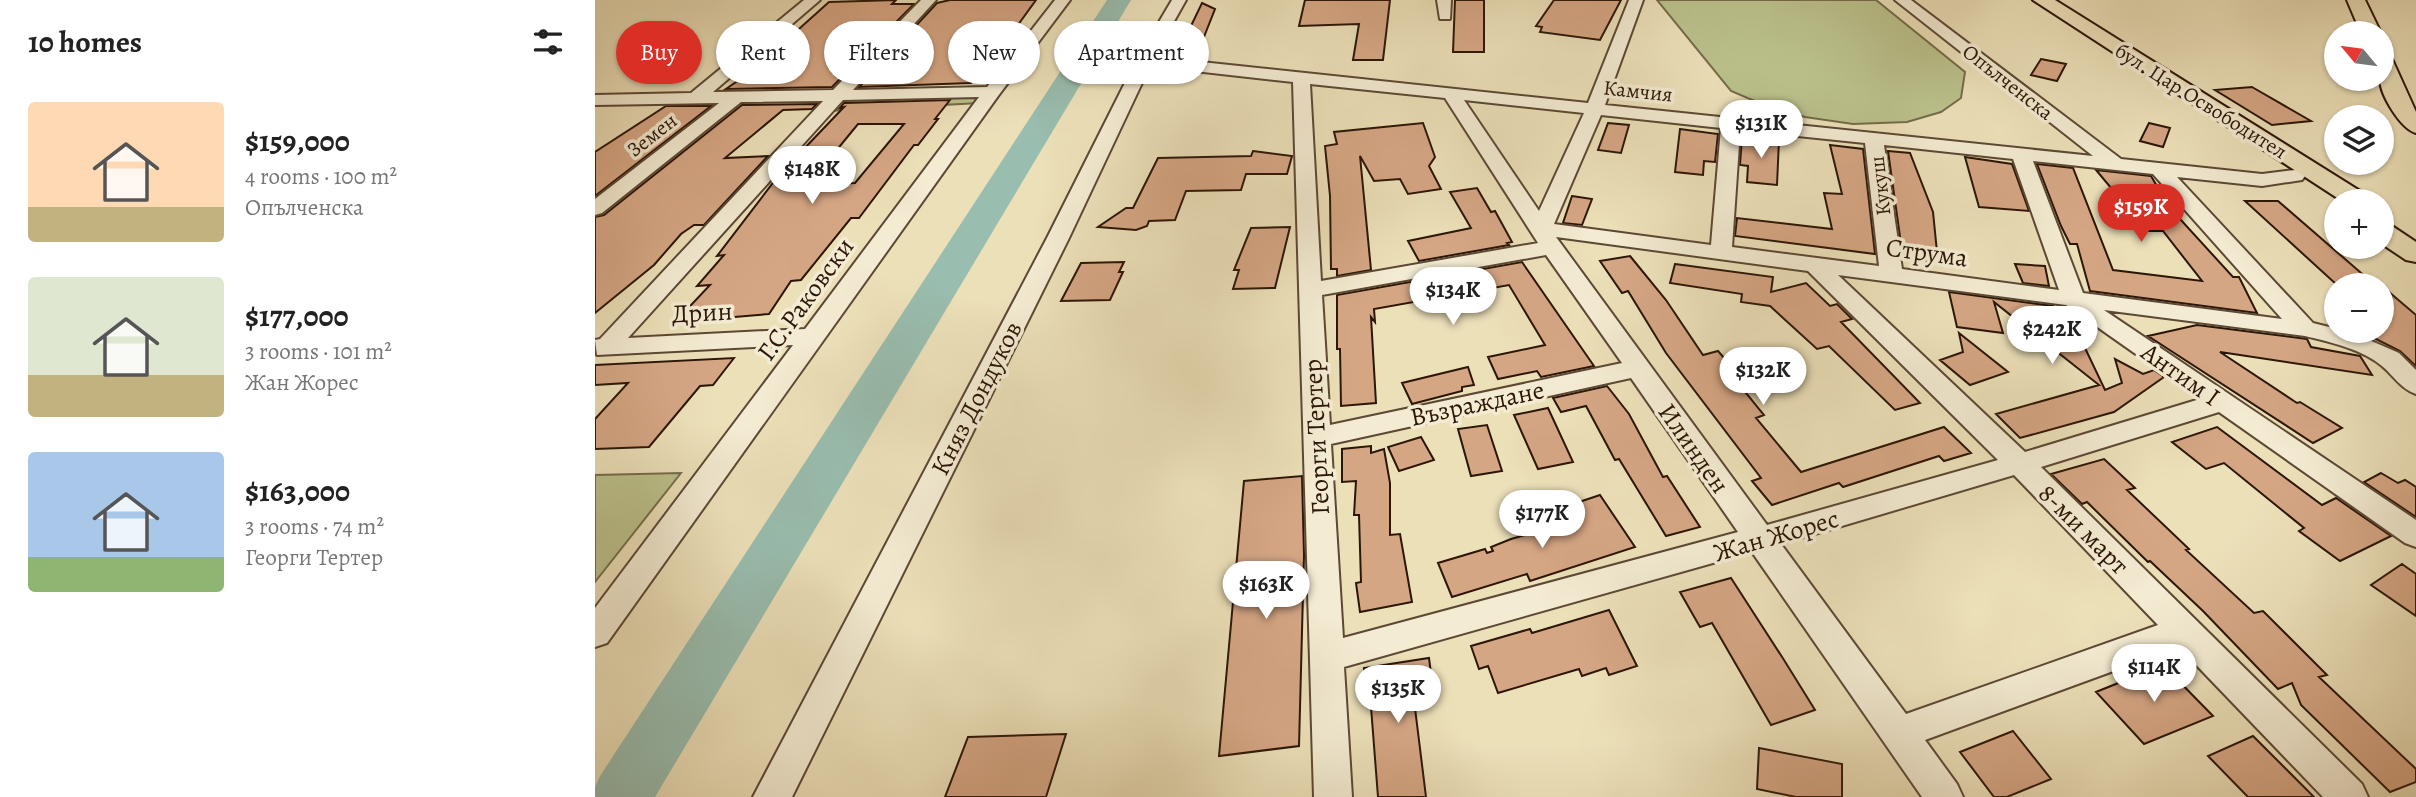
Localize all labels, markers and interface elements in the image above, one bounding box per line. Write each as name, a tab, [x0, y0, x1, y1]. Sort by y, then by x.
chip: Buy	[616, 21, 702, 84]
chip: Rent	[716, 21, 810, 84]
chip: Filters	[824, 21, 934, 84]
chip: New	[948, 21, 1040, 84]
chip: Apartment	[1054, 21, 1209, 84]
north arrow	[2324, 21, 2394, 91]
map controls	[2324, 21, 2394, 343]
text: 10 homes	[28, 22, 142, 62]
icon: filters	[529, 23, 567, 61]
street label: бул. Цар Освободител	[2109, 37, 2293, 165]
street label: Опълченска	[1957, 38, 2060, 127]
street label: Камчия	[1602, 73, 1674, 109]
pin: $131K	[1712, 100, 1810, 160]
button: layers	[2324, 105, 2394, 175]
street label: Земен	[621, 107, 683, 163]
text: $131K	[1735, 107, 1787, 138]
text: $159,000	[245, 121, 350, 161]
icon: home	[84, 130, 168, 214]
pin: $148K	[763, 146, 861, 206]
text: $148K	[784, 153, 840, 184]
street label: Кукуш	[1862, 155, 1898, 217]
text: 4 rooms · 100 m²	[245, 161, 397, 192]
pin: $159K	[2092, 184, 2190, 244]
button: +	[2324, 189, 2394, 259]
text: $159K	[2114, 191, 2168, 222]
text: Опълченска	[245, 192, 364, 223]
street label: Струма	[1884, 229, 1970, 276]
street label: Г.С.Раковски	[749, 231, 862, 368]
pin: $134K	[1404, 268, 1502, 327]
button: −	[2324, 273, 2394, 343]
text: $134K	[1426, 274, 1480, 305]
street label: Дрин	[671, 293, 733, 332]
text: $177,000	[245, 296, 349, 336]
icon: home	[84, 305, 168, 389]
pin: $242K	[2003, 306, 2101, 366]
text: $242K	[2023, 313, 2081, 344]
street label: Княз Дондуков	[923, 315, 1030, 481]
street label: Антим I	[2134, 334, 2227, 414]
text: 3 rooms · 101 m²	[245, 336, 392, 367]
pin: $132K	[1714, 348, 1812, 407]
text: $132K	[1735, 354, 1791, 385]
street label: Георги Тертер	[1295, 358, 1338, 516]
text: Жан Жорес	[245, 367, 359, 398]
street label: Възраждане	[1407, 372, 1547, 435]
street label: Илинден	[1650, 396, 1737, 500]
text: $163,000	[245, 471, 350, 511]
street label: 8-ми март	[2031, 476, 2137, 583]
icon: home	[84, 480, 168, 564]
pin: $177K	[1493, 490, 1591, 550]
text: $177K	[1515, 497, 1569, 528]
street label: Жан Жорес	[1709, 501, 1843, 570]
text: 3 rooms · 74 m²	[245, 511, 384, 542]
text: Георги Тертер	[245, 542, 383, 573]
pin: $163K	[1217, 562, 1315, 621]
text: $163K	[1239, 568, 1293, 599]
pin: $114K	[2105, 644, 2203, 704]
text: $114K	[2127, 651, 2181, 682]
pin: $135K	[1349, 666, 1447, 725]
text: $135K	[1371, 672, 1425, 703]

